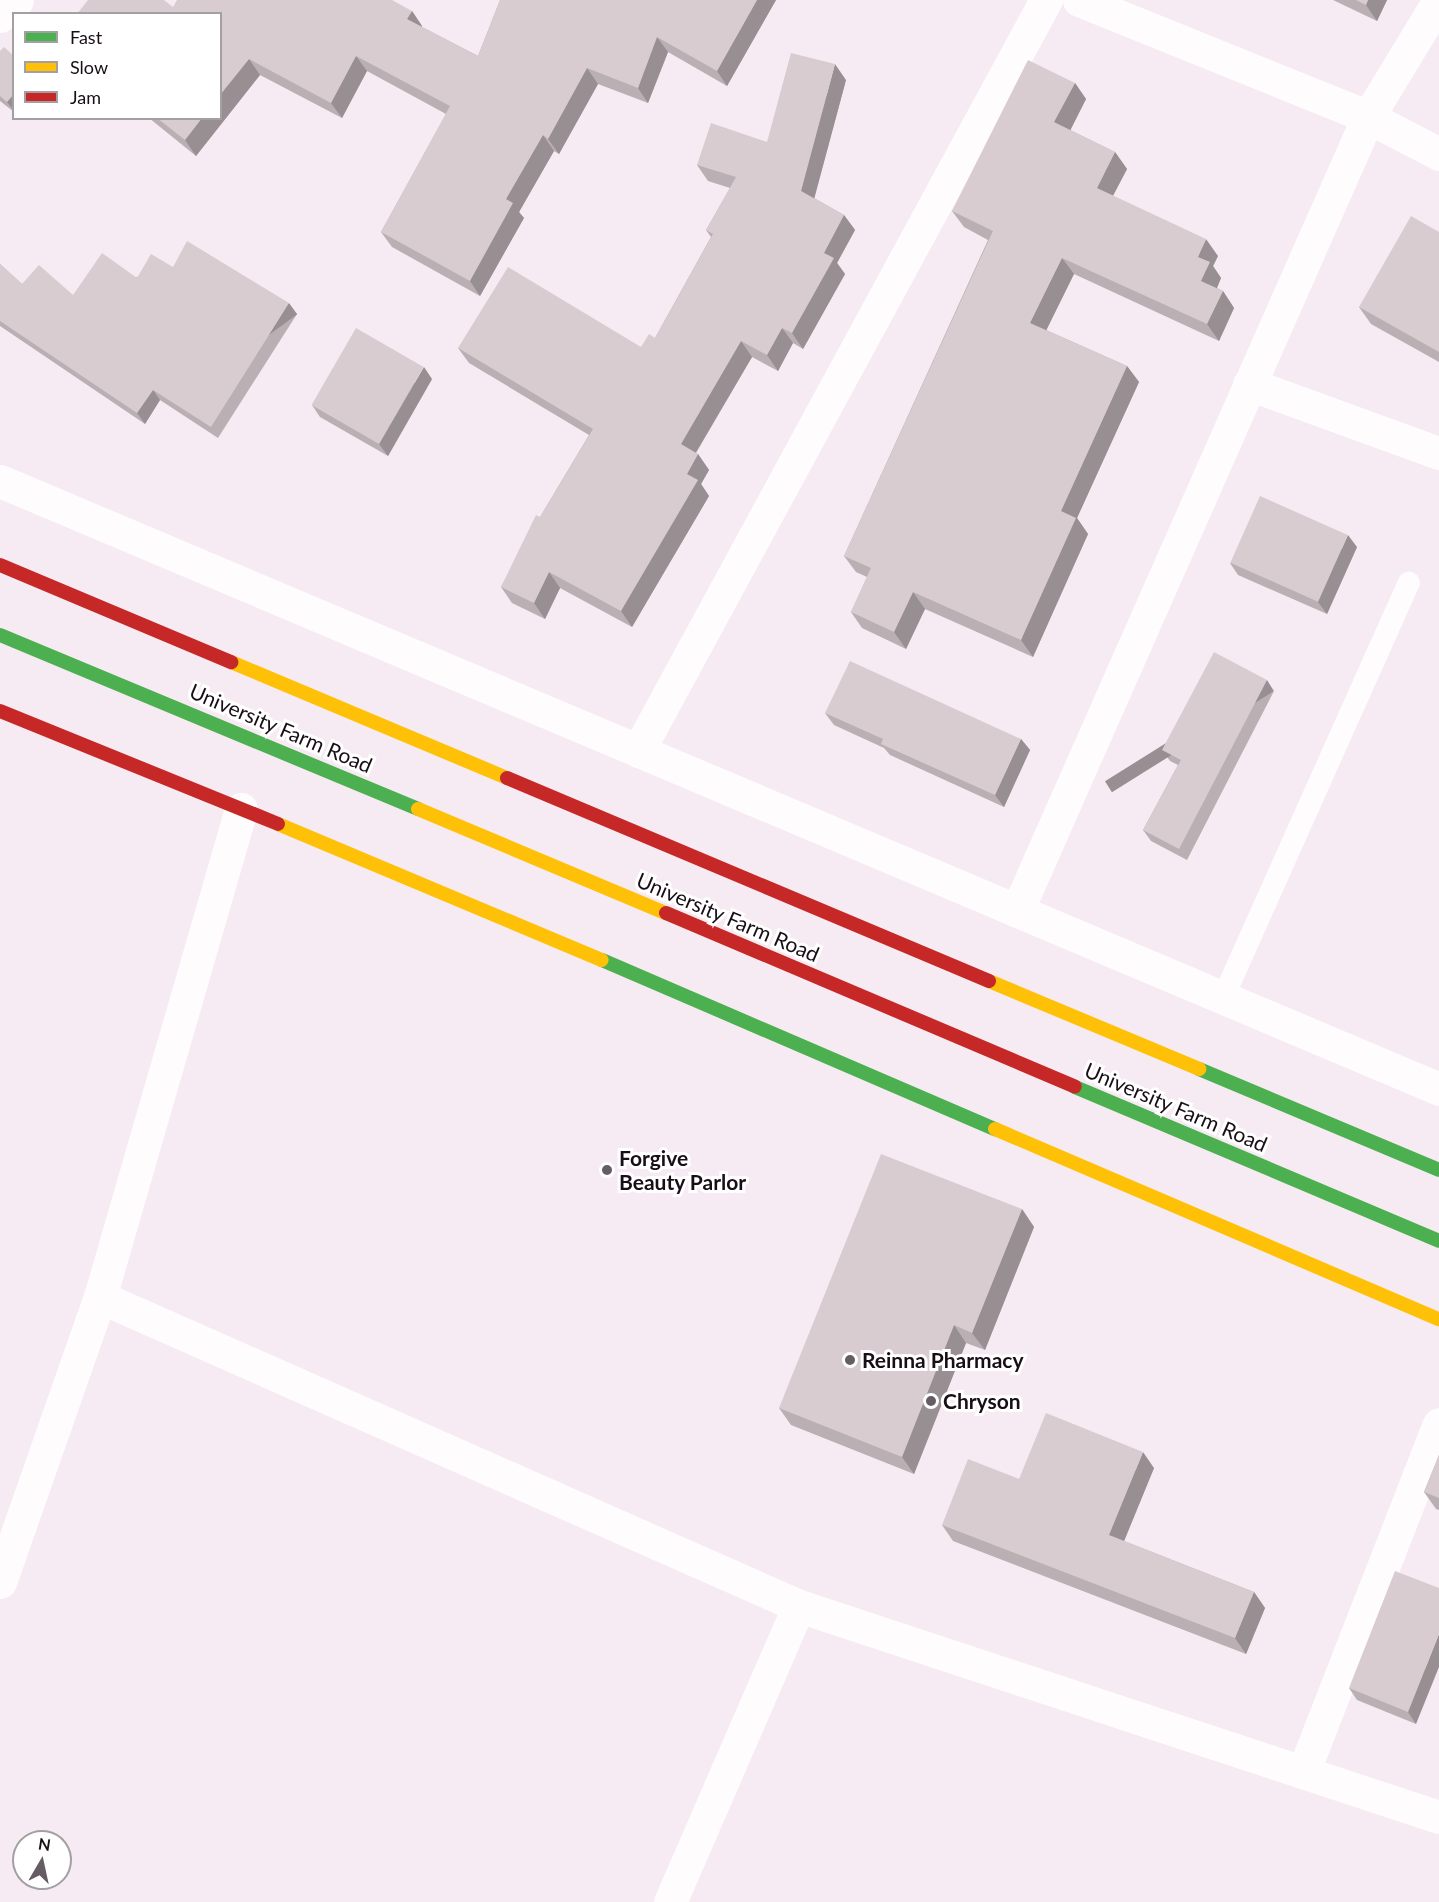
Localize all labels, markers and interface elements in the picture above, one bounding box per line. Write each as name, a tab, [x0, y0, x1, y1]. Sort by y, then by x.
legend	[12, 12, 222, 120]
text: Fast	[70, 26, 102, 48]
text: Slow	[70, 56, 108, 78]
text: Jam	[70, 86, 101, 108]
street label: University Farm Road	[186, 678, 376, 778]
street label: University Farm Road	[633, 867, 823, 967]
street label: University Farm Road	[1081, 1057, 1271, 1157]
place label: Forgive Beauty Parlor	[619, 1145, 747, 1195]
marker: Forgive Beauty Parlor	[600, 1163, 614, 1177]
place label: Reinna Pharmacy	[862, 1347, 1024, 1373]
marker: Reinna Pharmacy	[843, 1353, 857, 1367]
place label: Chryson	[943, 1388, 1021, 1414]
marker: Chryson	[924, 1394, 938, 1408]
north arrow	[12, 1830, 72, 1890]
text: N	[37, 1833, 52, 1854]

